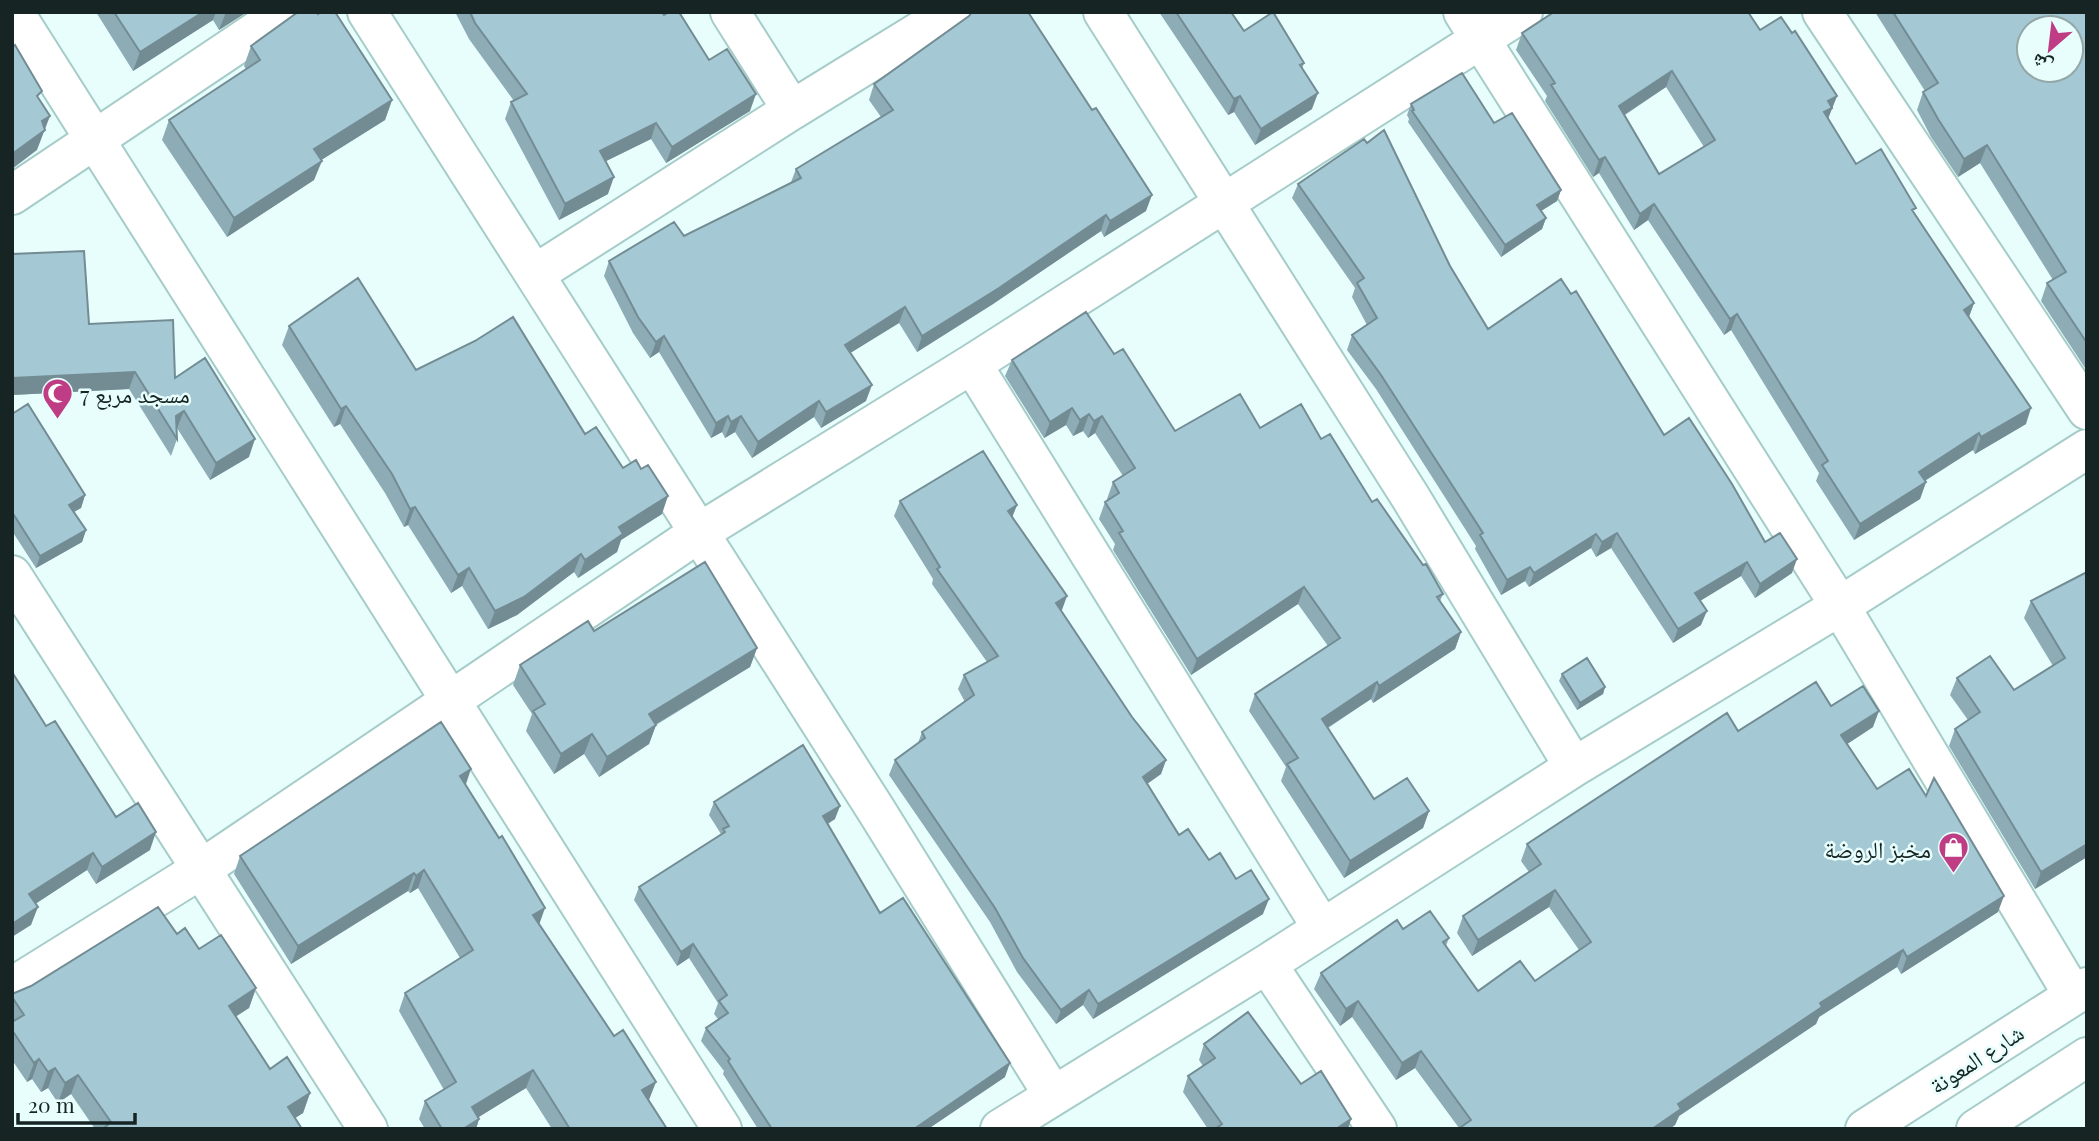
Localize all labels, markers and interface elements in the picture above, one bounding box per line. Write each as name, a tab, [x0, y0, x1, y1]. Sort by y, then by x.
north arrow	[2015, 14, 2085, 84]
text: ش	[2027, 49, 2057, 81]
mosque icon: مسجد مربع 7	[40, 376, 74, 420]
place label: مسجد مربع 7	[80, 378, 190, 410]
shop icon: مخبز الروضة	[1937, 831, 1971, 875]
place label: مخبز الروضة	[1825, 833, 1931, 864]
street label: شارع المعونة	[1923, 1016, 2030, 1101]
scale bar	[18, 1082, 135, 1126]
text: 20 m	[28, 1090, 75, 1118]

